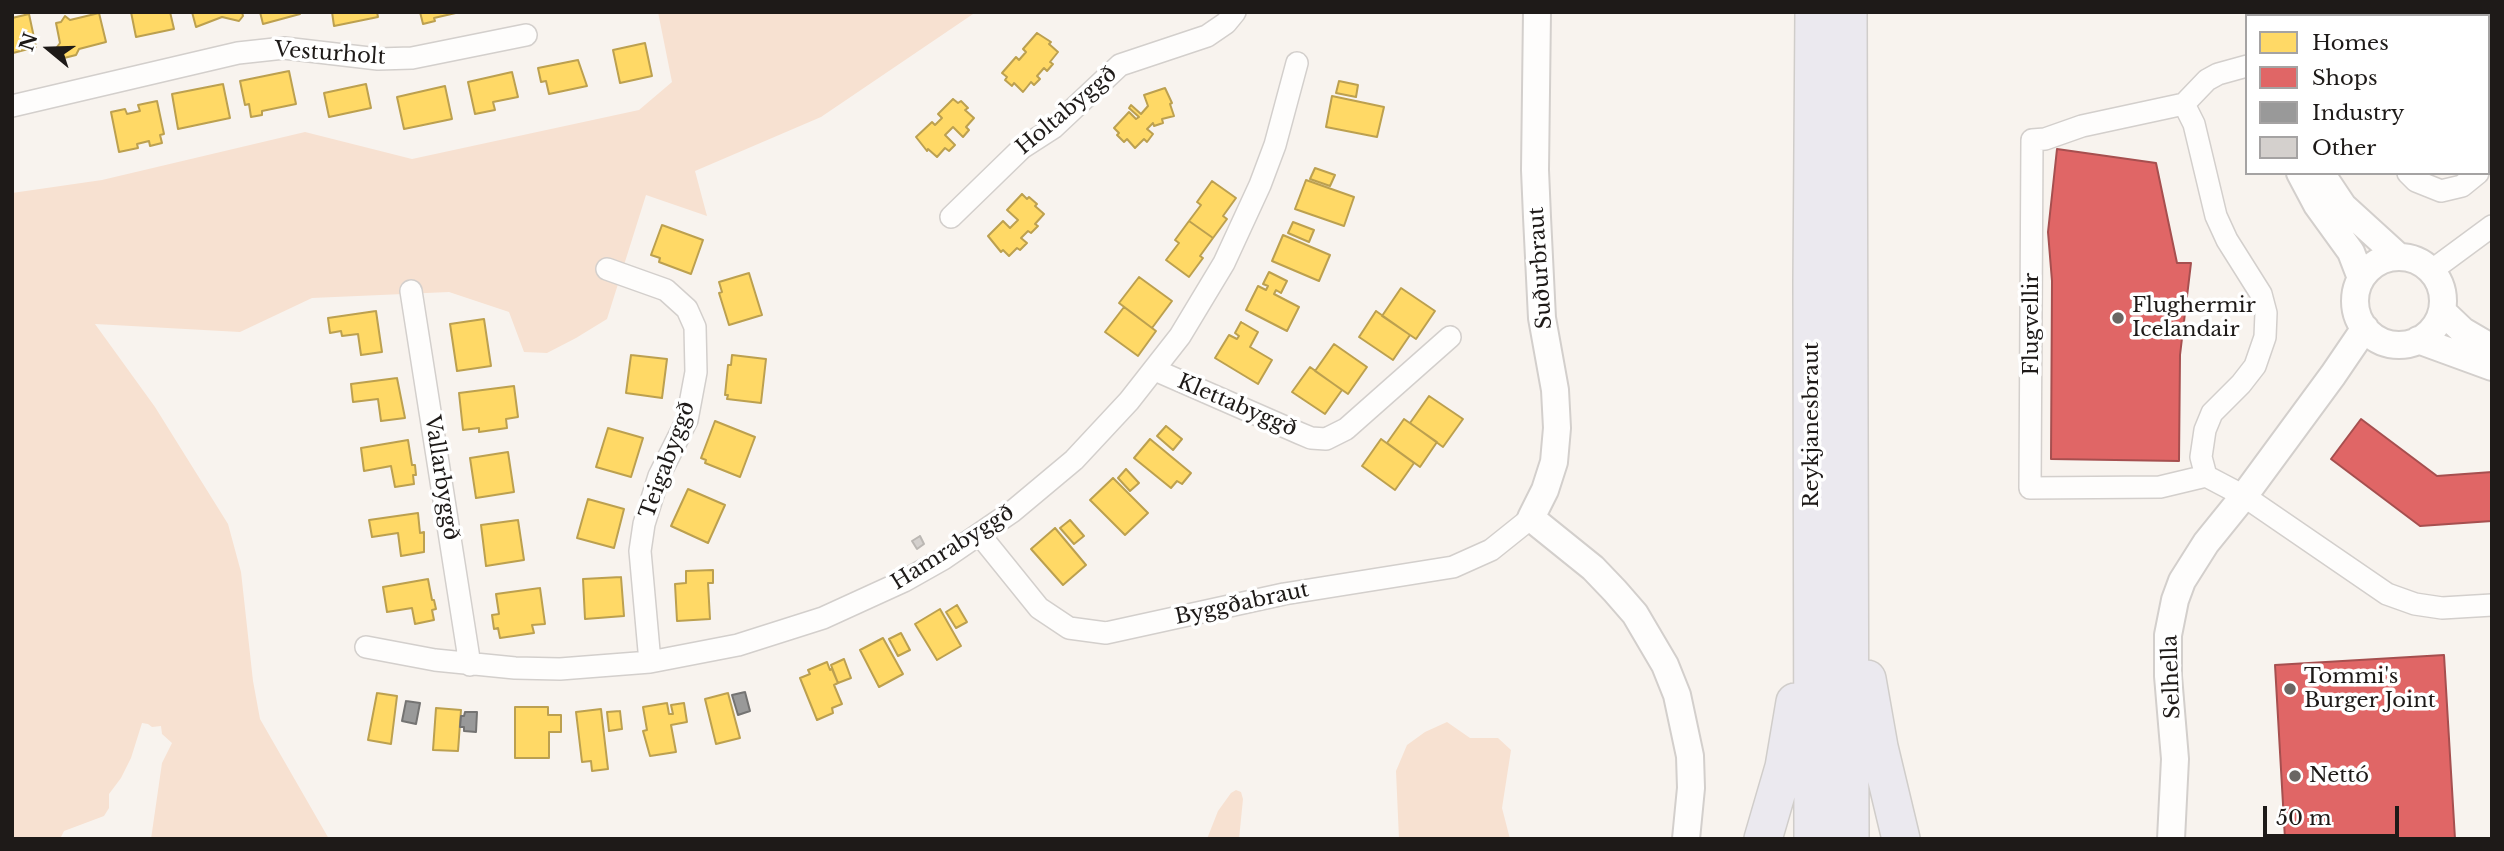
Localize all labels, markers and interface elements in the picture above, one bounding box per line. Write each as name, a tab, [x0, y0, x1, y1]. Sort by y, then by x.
north arrow	[14, 14, 84, 84]
legend	[2245, 14, 2490, 175]
text: N	[15, 30, 42, 54]
text: Homes	[2312, 30, 2389, 56]
street label: Vesturholt	[274, 38, 386, 70]
street label: Holtabyggð	[1011, 62, 1123, 160]
text: Shops	[2312, 65, 2378, 91]
text: Industry	[2312, 100, 2404, 126]
text: Other	[2312, 135, 2376, 161]
street label: Suðurbraut	[1524, 206, 1558, 330]
street label: Flugvellir	[2019, 273, 2045, 375]
place label: Flughermir Icelandair	[2132, 293, 2256, 343]
marker: Flughermir Icelandair	[2110, 310, 2126, 326]
street label: Reykjanesbraut	[1799, 342, 1825, 508]
street label: Klettabyggð	[1173, 369, 1301, 443]
street label: Teigabyggð	[635, 398, 701, 522]
street label: Vallarbyggð	[419, 414, 463, 542]
street label: Hamrabyggð	[887, 500, 1019, 596]
street label: Byggðabraut	[1173, 578, 1311, 630]
street label: Selhella	[2158, 635, 2186, 719]
place label: Tommi's Burger Joint	[2304, 664, 2436, 714]
marker: Tommi's Burger Joint	[2282, 681, 2298, 697]
place label: Nettó	[2309, 763, 2369, 789]
marker: Nettó	[2287, 768, 2303, 784]
scale bar	[2266, 792, 2402, 836]
text: 50 m	[2276, 805, 2331, 831]

